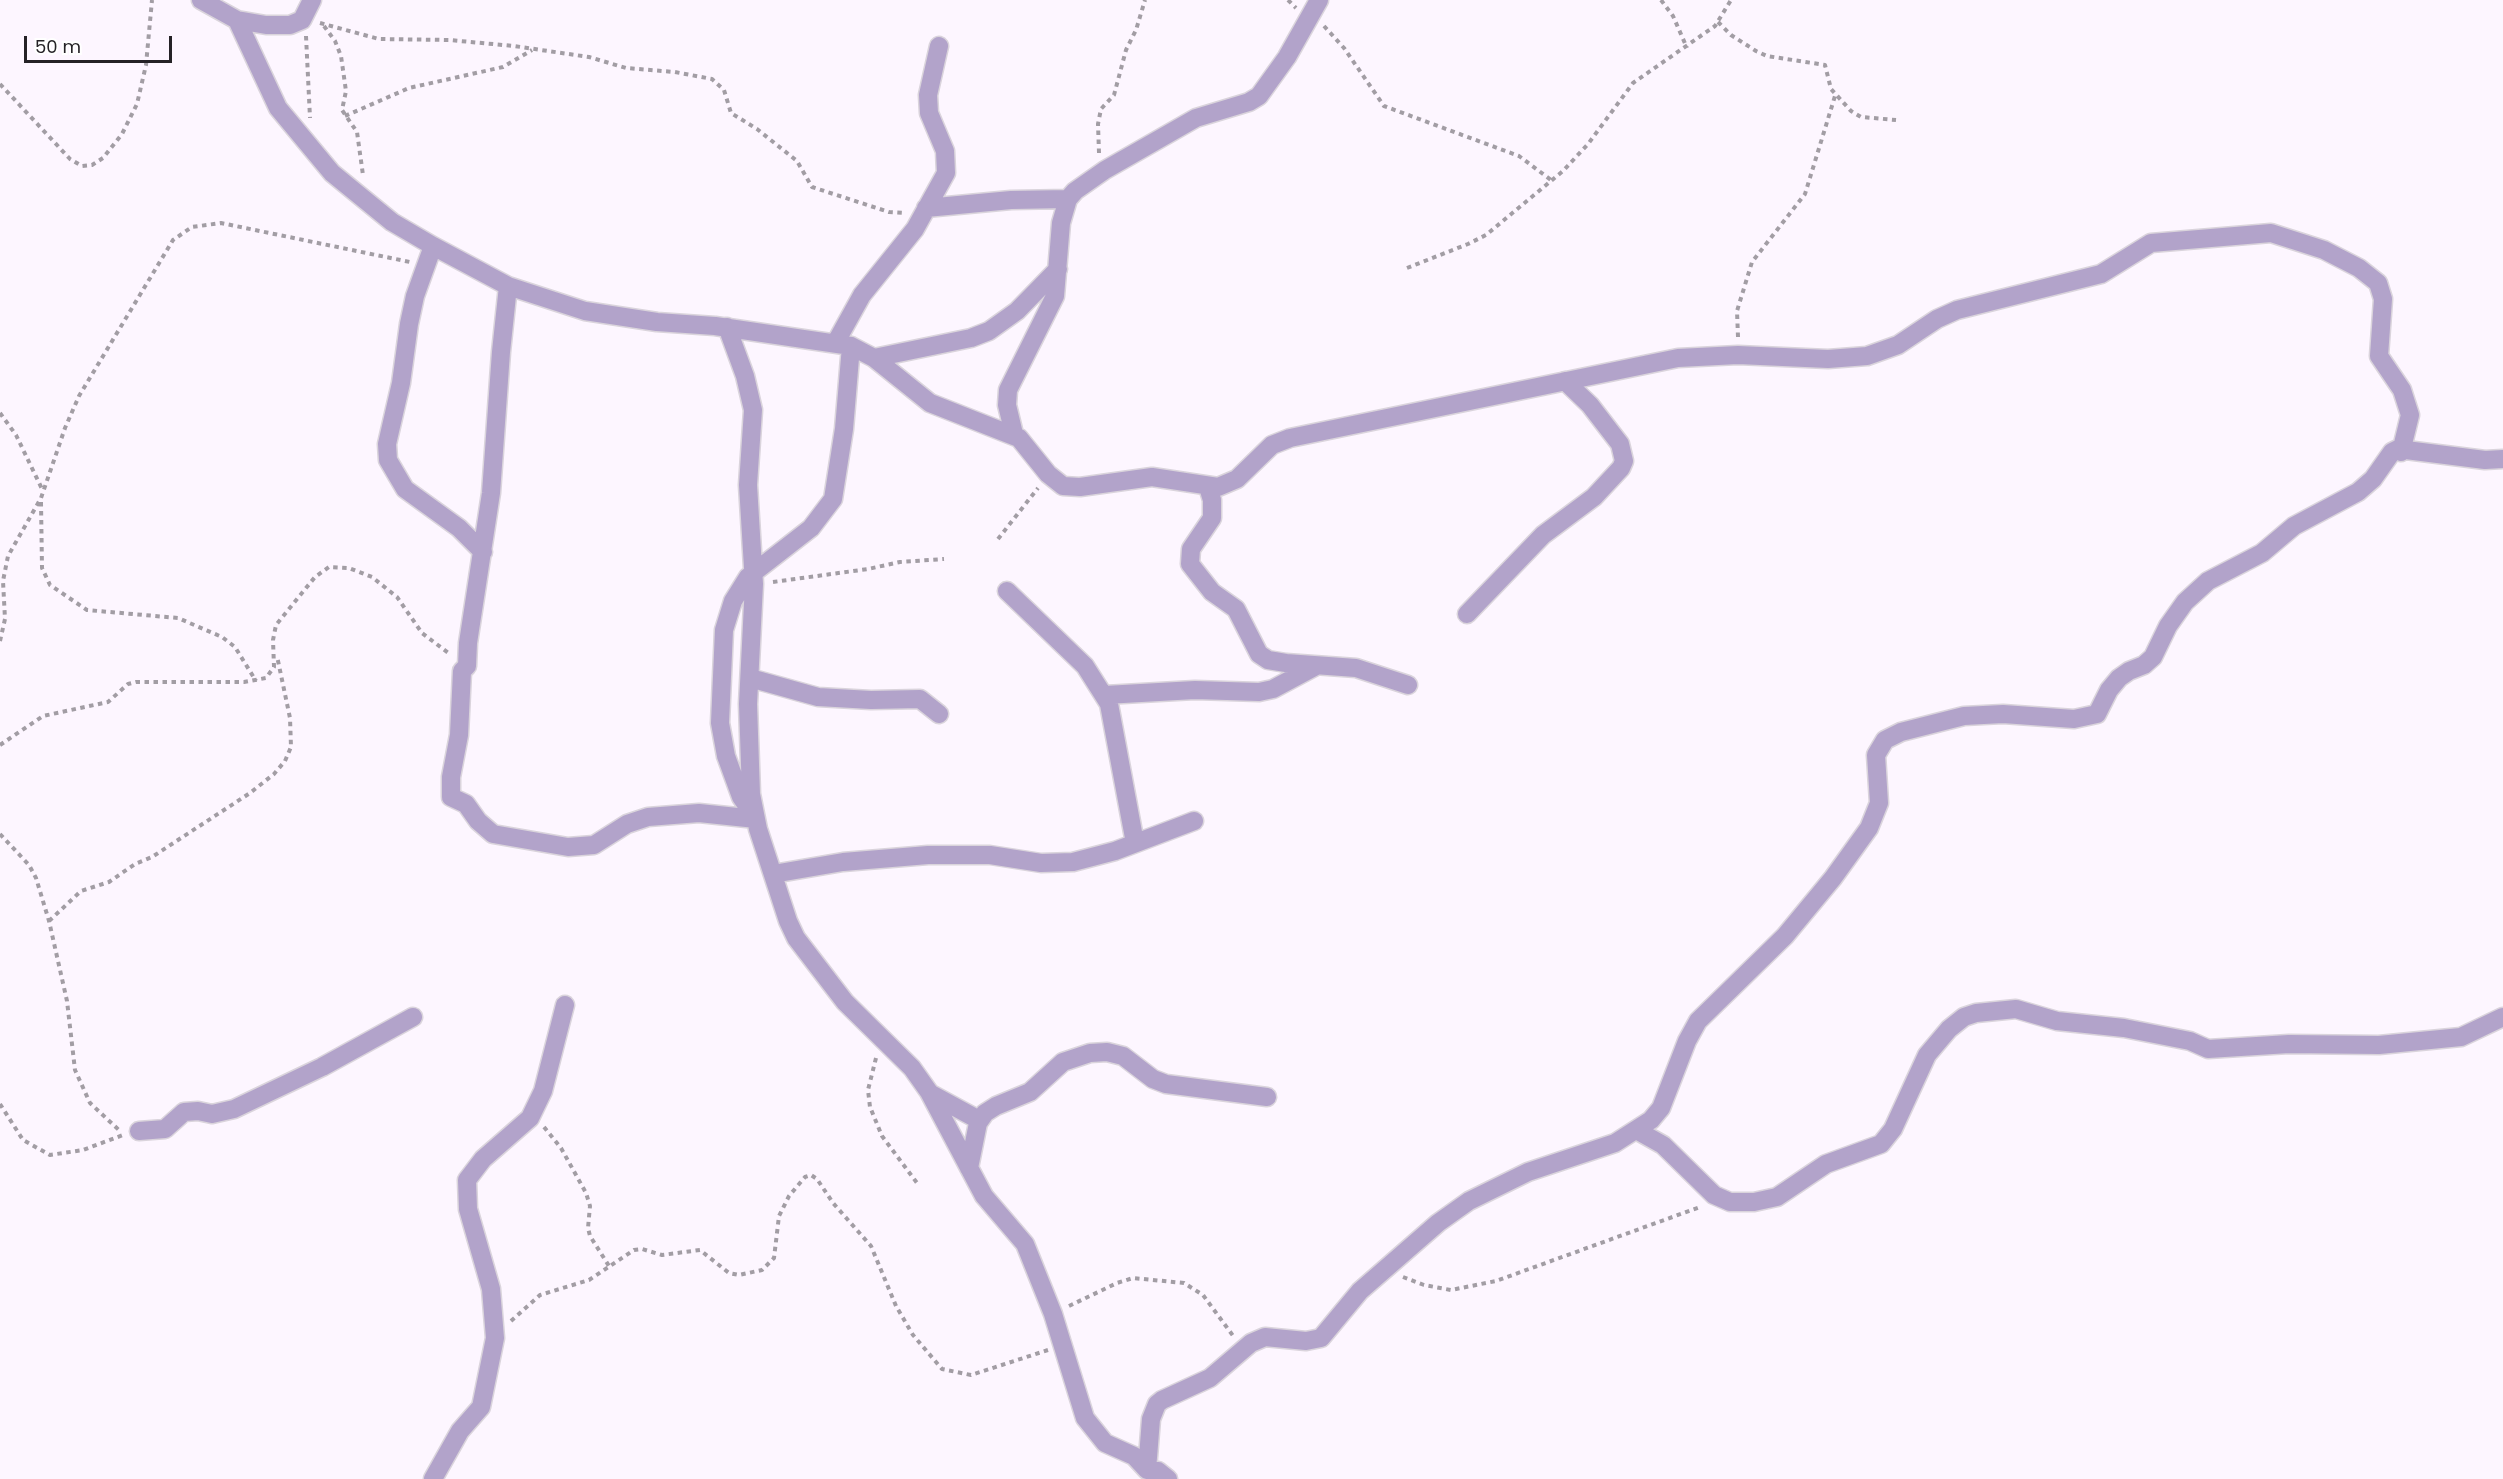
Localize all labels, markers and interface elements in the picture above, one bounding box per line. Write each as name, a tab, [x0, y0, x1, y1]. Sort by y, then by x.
scale bar	[27, 24, 176, 62]
text: 50 m	[35, 34, 81, 59]

